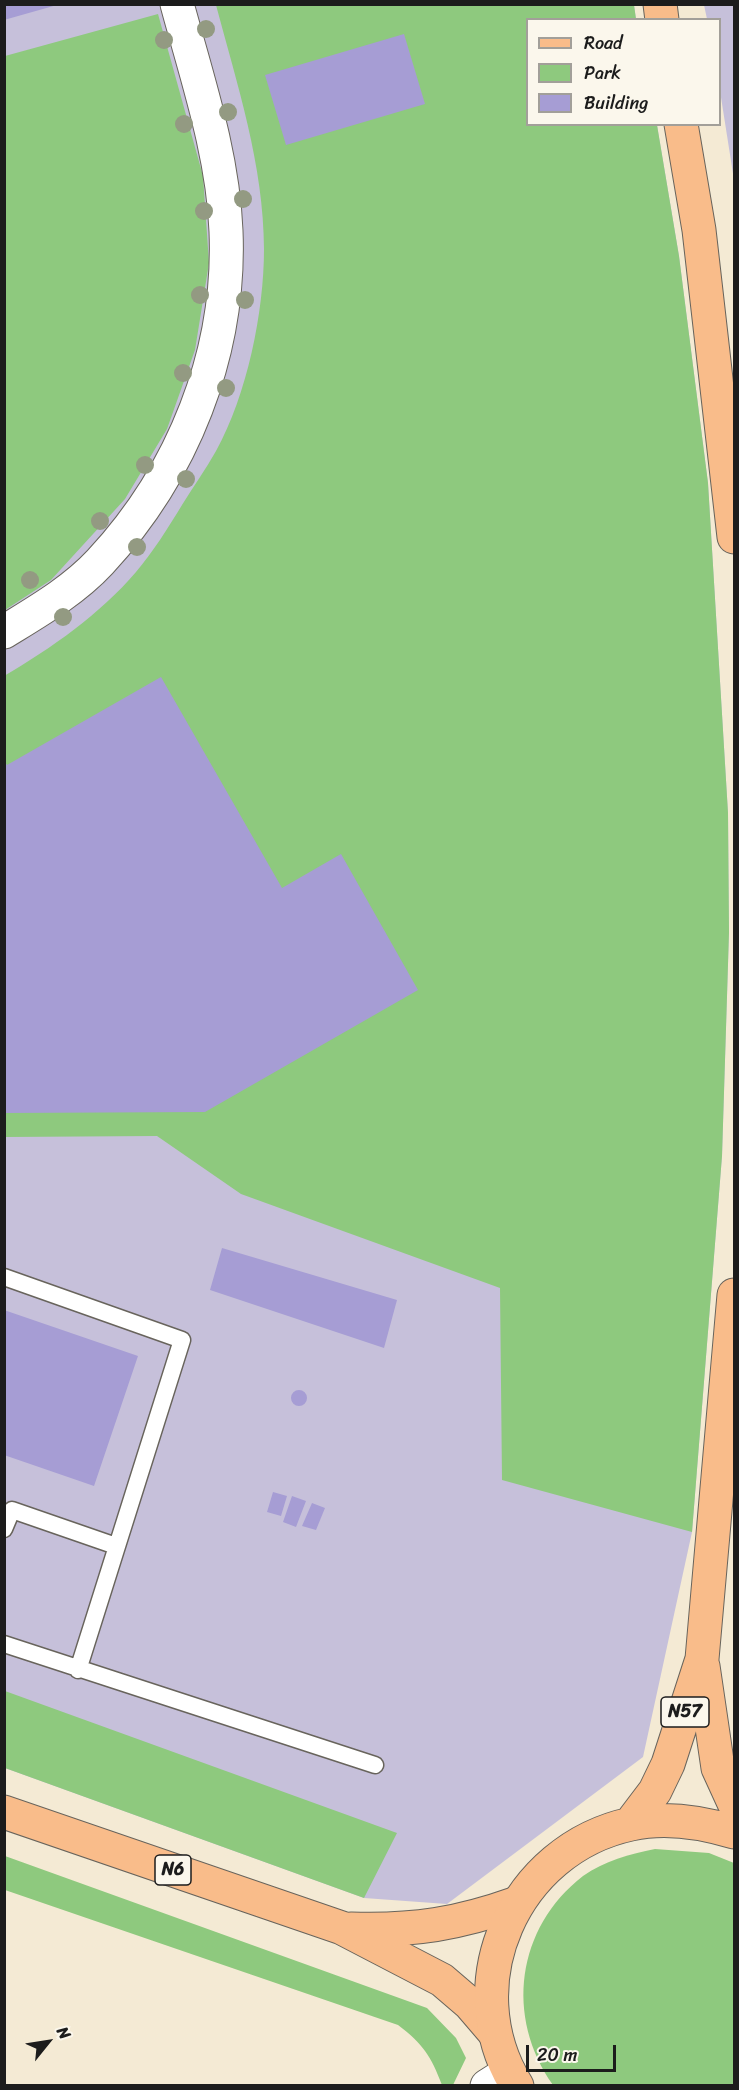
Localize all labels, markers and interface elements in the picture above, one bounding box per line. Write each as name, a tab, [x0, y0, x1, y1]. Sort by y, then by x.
legend	[526, 18, 721, 126]
text: Road	[584, 27, 623, 59]
text: Park	[584, 57, 621, 89]
text: Building	[584, 87, 648, 119]
road number: N57	[661, 1697, 709, 1727]
road number: N6	[155, 1855, 191, 1885]
north arrow	[18, 2012, 78, 2072]
text: N	[49, 2021, 79, 2045]
scale bar	[529, 2033, 619, 2071]
text: 20 m	[537, 2039, 577, 2071]

